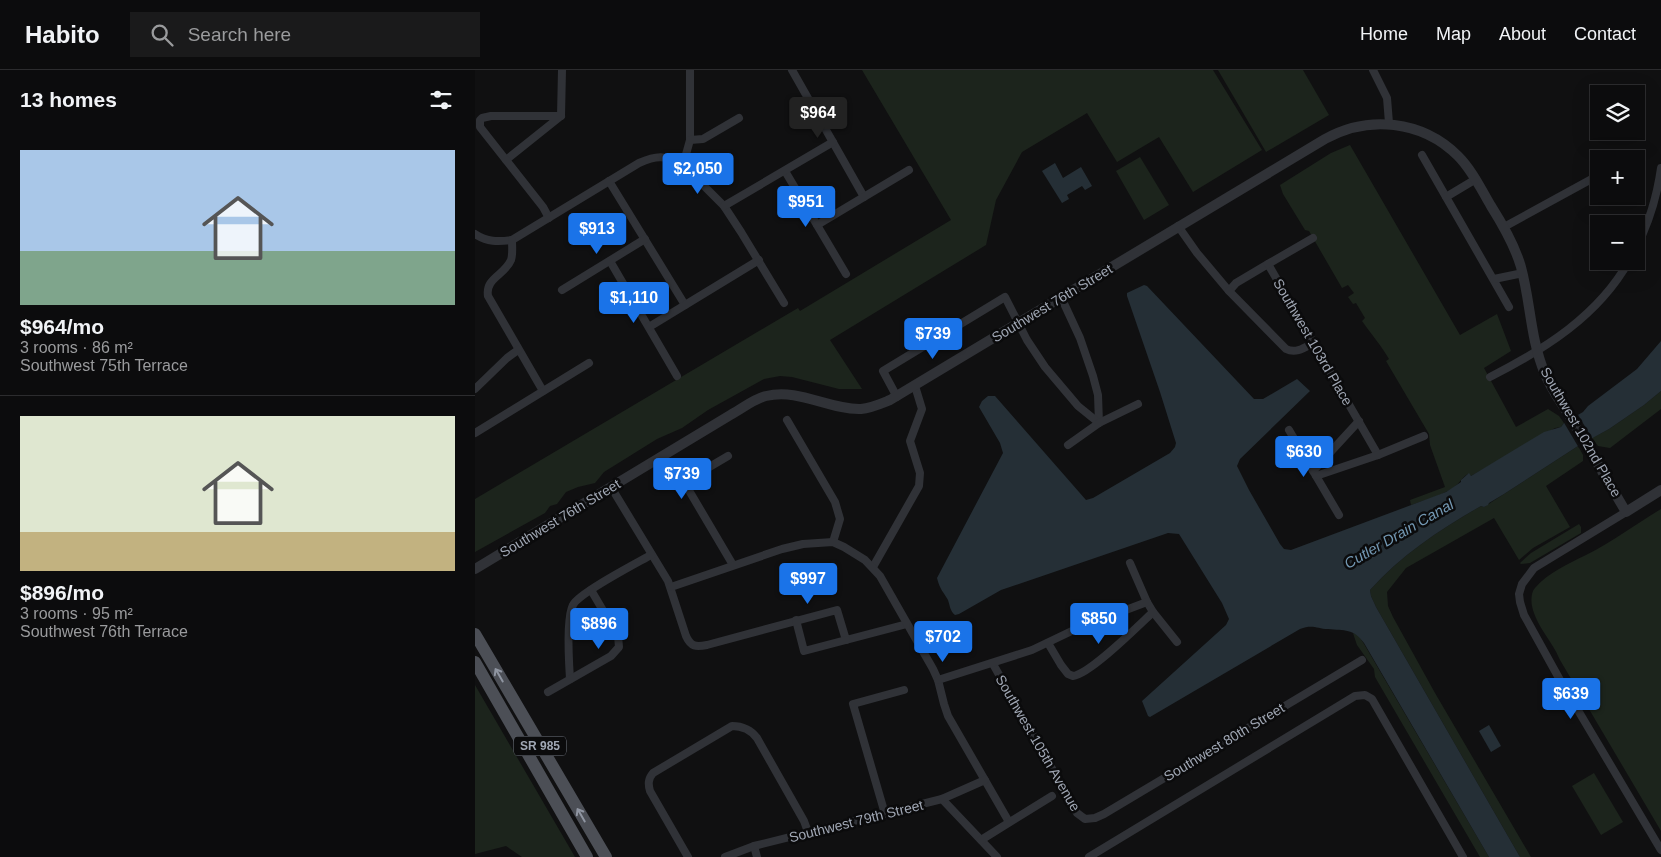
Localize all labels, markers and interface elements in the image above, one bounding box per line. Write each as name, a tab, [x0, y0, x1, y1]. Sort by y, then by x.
search box	[130, 12, 480, 57]
text: Habito	[25, 21, 100, 48]
icon: search	[148, 21, 176, 49]
text: Search here	[188, 24, 291, 45]
text: Home	[1360, 24, 1408, 44]
text: Map	[1436, 24, 1471, 44]
text: About	[1499, 24, 1546, 44]
text: Contact	[1574, 24, 1636, 44]
map controls	[1590, 85, 1645, 270]
button: layers	[1590, 85, 1645, 140]
icon: filters	[427, 86, 455, 114]
text: 13 homes	[20, 88, 117, 111]
pin: $964	[788, 97, 848, 139]
text: $964	[800, 104, 836, 121]
button: +	[1590, 150, 1645, 205]
pin: $2,050	[657, 152, 739, 195]
text: $2,050	[674, 160, 722, 177]
icon: home	[193, 183, 283, 273]
pin: $951	[776, 186, 836, 228]
text: $951	[788, 193, 824, 210]
pin: $913	[567, 212, 627, 255]
button: −	[1590, 215, 1645, 270]
text: $913	[579, 220, 615, 237]
street label: Southwest 76th Street	[989, 261, 1115, 345]
street label: Southwest 103rd Place	[1270, 276, 1356, 409]
pin: $1,110	[593, 282, 675, 324]
text: $1,110	[610, 289, 658, 306]
text: $964/mo	[20, 315, 104, 338]
pin: $739	[903, 318, 963, 360]
text: $739	[915, 325, 951, 342]
text: 3 rooms · 86 m²	[20, 339, 133, 356]
text: Southwest 75th Terrace	[20, 357, 188, 374]
street label: Southwest 102nd Place	[1537, 364, 1625, 500]
pin: $630	[1274, 436, 1334, 478]
text: $630	[1286, 443, 1322, 460]
icon: home	[193, 448, 283, 538]
pin: $739	[652, 458, 712, 500]
text: $739	[664, 465, 700, 482]
street label: Southwest 76th Street	[497, 476, 623, 560]
water label: Cutler Drain Canal	[1341, 495, 1457, 572]
pin: $997	[778, 562, 838, 605]
text: $997	[790, 570, 826, 587]
text: $896/mo	[20, 581, 104, 604]
pin: $850	[1069, 602, 1129, 645]
text: 3 rooms · 95 m²	[20, 605, 133, 622]
pin: $896	[569, 608, 629, 650]
text: $850	[1081, 610, 1117, 627]
text: $896	[581, 615, 617, 632]
pin: $702	[913, 620, 973, 663]
text: Southwest 76th Terrace	[20, 623, 188, 640]
text: $702	[925, 628, 961, 645]
one-way arrow	[493, 668, 503, 682]
street label: Southwest 105th Avenue	[992, 672, 1084, 814]
pin: $639	[1541, 678, 1601, 720]
text: $639	[1553, 685, 1589, 702]
street label: Southwest 80th Street	[1161, 700, 1287, 784]
road number: SR 985	[514, 736, 566, 756]
street label: Southwest 79th Street	[787, 797, 925, 845]
one-way arrow	[575, 808, 585, 822]

